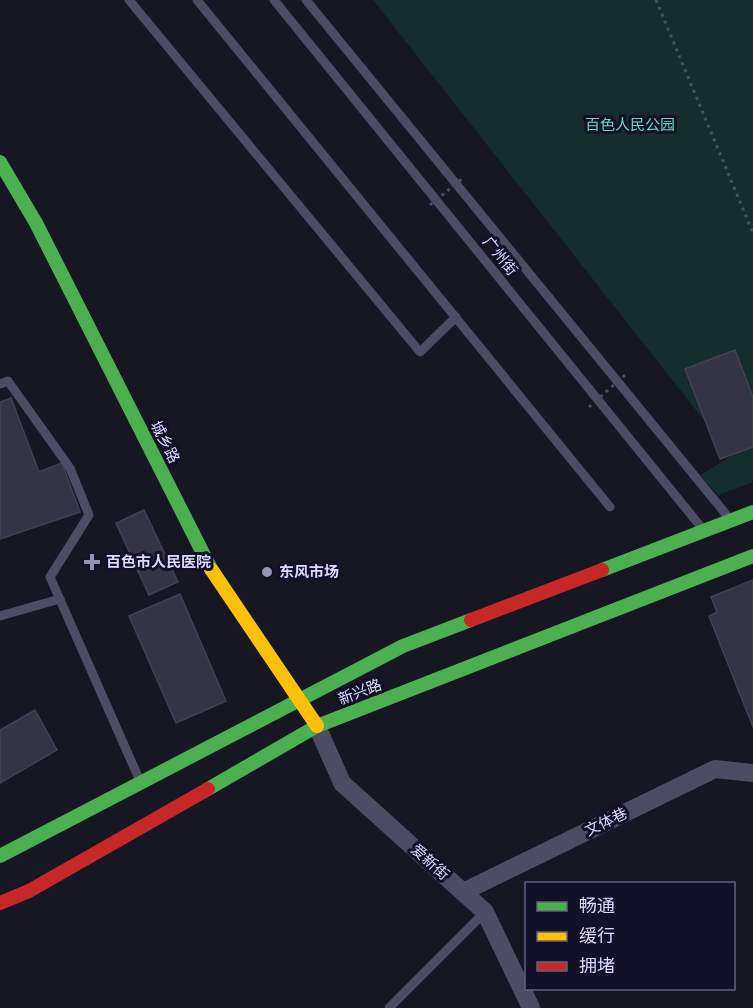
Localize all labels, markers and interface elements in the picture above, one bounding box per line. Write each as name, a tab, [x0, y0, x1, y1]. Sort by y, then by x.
park label: 百色人民公园	[585, 116, 675, 134]
street label: 广州街	[479, 233, 521, 279]
street label: 城乡路	[147, 418, 183, 466]
marker: 百色市人民医院	[83, 553, 101, 571]
place label: 百色市人民医院	[106, 553, 211, 571]
place label: 东风市场	[279, 563, 339, 581]
marker: 东风市场	[260, 565, 274, 579]
street label: 新兴路	[336, 676, 384, 708]
street label: 文体巷	[582, 804, 630, 840]
street label: 爱新街	[407, 840, 453, 884]
legend	[525, 882, 735, 990]
text: 畅通	[579, 895, 615, 916]
text: 缓行	[579, 925, 615, 946]
text: 拥堵	[579, 955, 615, 976]

